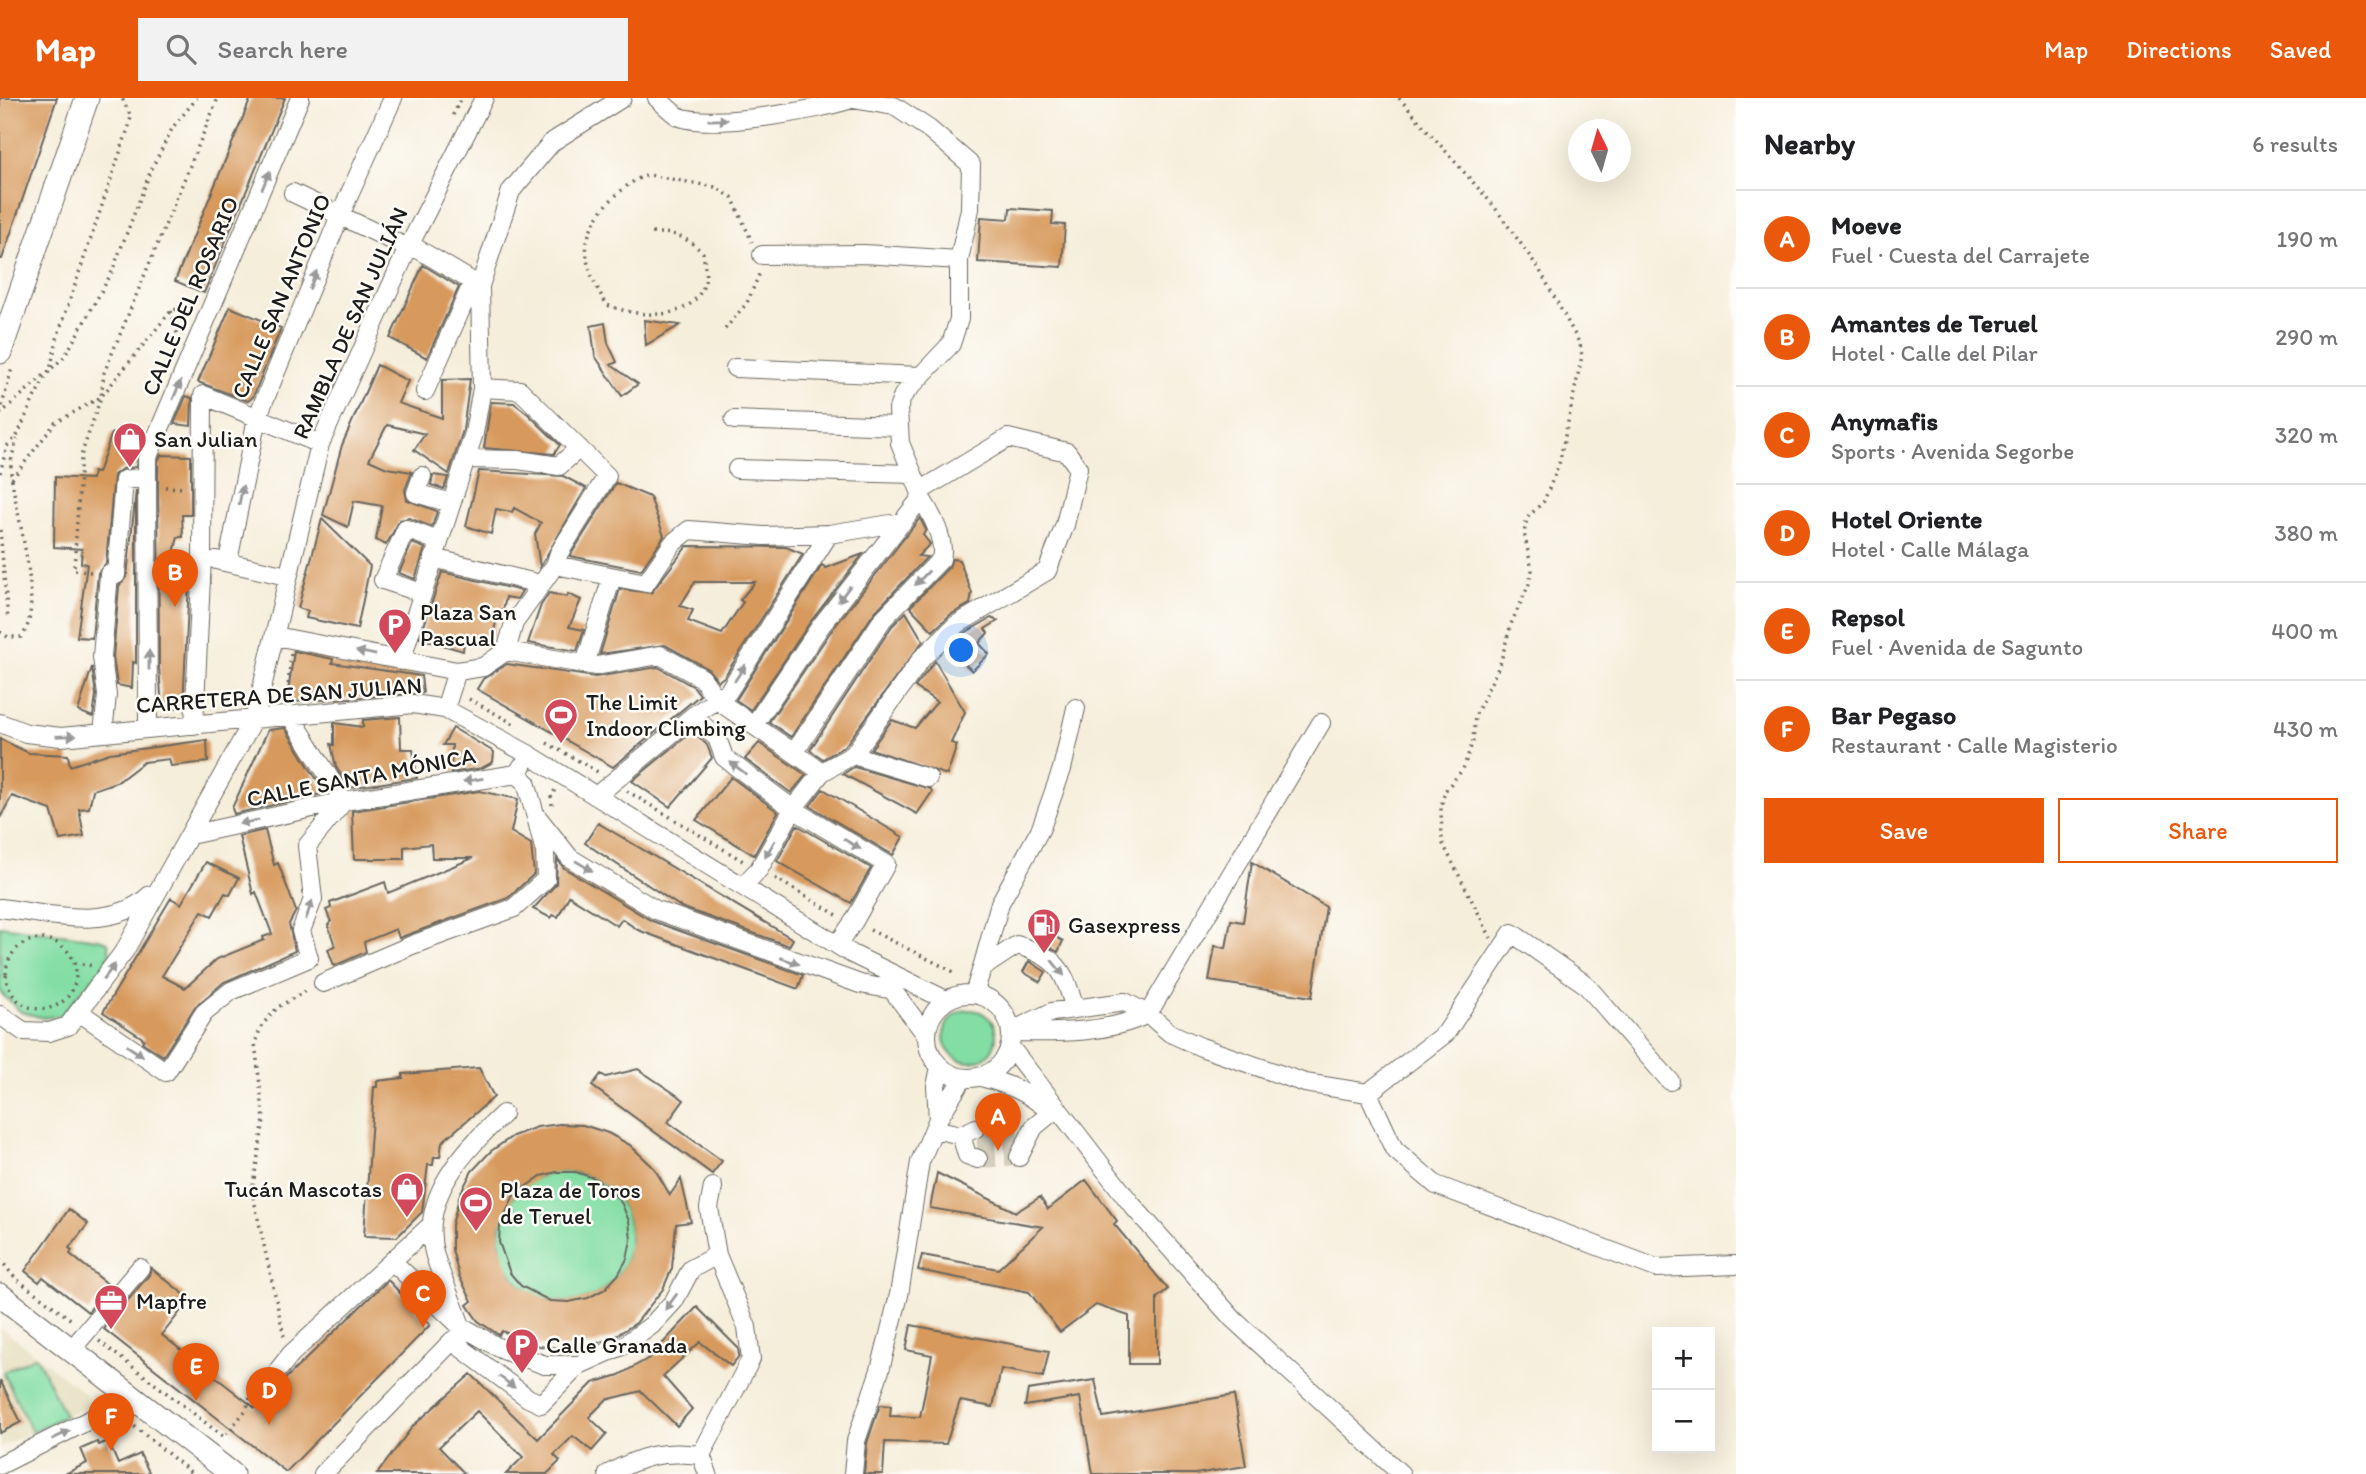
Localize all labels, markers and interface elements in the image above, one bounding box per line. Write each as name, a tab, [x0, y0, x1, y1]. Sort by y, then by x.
search box	[138, 18, 628, 81]
text: Map	[35, 30, 96, 69]
icon: search	[162, 30, 200, 68]
text: Search here	[218, 33, 348, 65]
text: Map	[2044, 35, 2088, 64]
text: Directions	[2126, 35, 2232, 64]
text: Saved	[2270, 35, 2331, 64]
one-way arrow	[708, 114, 730, 126]
north arrow	[1568, 119, 1631, 182]
text: Nearby	[1764, 125, 1855, 162]
text: 6 results	[2252, 130, 2338, 158]
one-way arrow	[261, 170, 272, 191]
street label: CALLE SAN ANTONIO	[225, 189, 337, 403]
street label: CALLE DEL ROSARIO	[135, 192, 245, 400]
street label: RAMBLA DE SAN JULIÁN	[286, 203, 414, 443]
text: Moeve	[1831, 209, 1902, 241]
text: A	[1780, 225, 1794, 253]
text: 190 m	[2277, 225, 2338, 253]
text: Fuel · Cuesta del Carrajete	[1831, 241, 2090, 269]
one-way arrow	[308, 269, 319, 290]
text: Amantes de Teruel	[1831, 307, 2038, 339]
text: B	[1780, 323, 1794, 351]
text: 290 m	[2275, 323, 2338, 351]
text: Hotel · Calle del Pilar	[1831, 339, 2038, 367]
one-way arrow	[172, 379, 183, 400]
text: Anymafis	[1831, 405, 1938, 437]
shop icon: San Julian	[111, 420, 149, 469]
text: C	[1780, 421, 1794, 449]
text: 320 m	[2275, 421, 2338, 449]
place label: San Julian	[154, 425, 258, 453]
text: Sports · Avenida Segorbe	[1831, 437, 2074, 465]
one-way arrow	[236, 484, 247, 506]
text: Hotel Oriente	[1831, 503, 1982, 535]
text: D	[1779, 519, 1795, 547]
text: 380 m	[2274, 519, 2338, 547]
text: Hotel · Calle Málaga	[1831, 535, 2029, 563]
pin: B	[152, 549, 198, 607]
one-way arrow	[915, 569, 931, 586]
one-way arrow	[837, 584, 852, 602]
place label: Plaza San Pascual	[420, 598, 517, 652]
text: Repsol	[1831, 601, 1905, 633]
parking icon: Plaza San Pascual	[376, 606, 414, 655]
text: E	[1781, 617, 1793, 645]
text: 400 m	[2271, 617, 2338, 645]
your location	[944, 633, 978, 667]
text: Fuel · Avenida de Sagunto	[1831, 633, 2083, 661]
one-way arrow	[355, 648, 377, 659]
one-way arrow	[143, 649, 155, 671]
one-way arrow	[733, 664, 746, 683]
street label: CARRETERA DE SAN JULIAN	[135, 671, 423, 719]
place label: The Limit Indoor Climbing	[586, 688, 746, 742]
sports icon: The Limit Indoor Climbing	[542, 696, 580, 745]
text: Bar Pegaso	[1831, 699, 1956, 731]
text: F	[1781, 715, 1793, 743]
text: 430 m	[2273, 715, 2338, 743]
one-way arrow	[55, 730, 77, 742]
text: Restaurant · Calle Magisterio	[1831, 731, 2118, 759]
street label: CALLE SANTA MÓNICA	[244, 741, 478, 813]
one-way arrow	[729, 761, 748, 775]
one-way arrow	[462, 775, 484, 786]
button: Save	[1764, 798, 2044, 863]
button: Share	[2058, 798, 2338, 863]
one-way arrow	[238, 817, 260, 828]
one-way arrow	[842, 838, 861, 850]
one-way arrow	[764, 839, 776, 859]
one-way arrow	[574, 860, 593, 873]
one-way arrow	[304, 900, 315, 921]
fuel station icon: Gasexpress	[1025, 906, 1063, 955]
place label: Gasexpress	[1068, 911, 1181, 939]
one-way arrow	[779, 956, 800, 966]
one-way arrow	[1051, 959, 1066, 977]
one-way arrow	[102, 963, 117, 981]
one-way arrow	[126, 1044, 144, 1058]
pin: A	[975, 1093, 1021, 1151]
shop icon: Tucán Mascotas	[388, 1170, 426, 1219]
place label: Tucán Mascotas	[224, 1175, 382, 1203]
place label: Plaza de Toros de Teruel	[500, 1176, 641, 1230]
sports icon: Plaza de Toros de Teruel	[457, 1184, 495, 1233]
pin: C	[400, 1270, 446, 1328]
office icon: Mapfre	[92, 1282, 130, 1331]
place label: Mapfre	[136, 1287, 207, 1315]
one-way arrow	[664, 1293, 678, 1311]
parking icon: Calle Granada	[503, 1326, 541, 1375]
map controls	[1652, 1327, 1715, 1453]
button: +	[1652, 1327, 1715, 1390]
place label: Calle Granada	[546, 1331, 687, 1359]
pin: E	[173, 1343, 219, 1401]
pin: D	[246, 1367, 292, 1425]
one-way arrow	[497, 1375, 516, 1389]
button: −	[1652, 1390, 1715, 1453]
pin: F	[88, 1393, 134, 1451]
one-way arrow	[51, 1429, 72, 1440]

